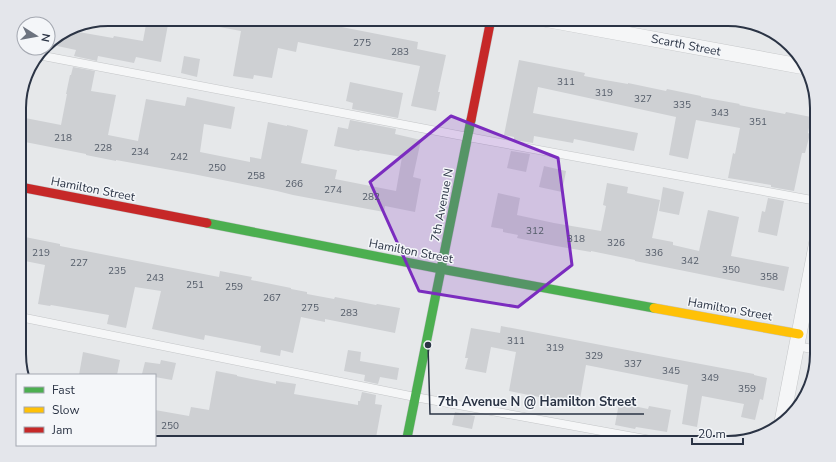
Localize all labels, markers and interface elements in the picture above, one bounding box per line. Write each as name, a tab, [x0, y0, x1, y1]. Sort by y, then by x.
north arrow	[16, 16, 56, 56]
street label: Scarth Street	[650, 30, 723, 60]
text: N	[37, 32, 53, 43]
house number: 275	[353, 36, 371, 50]
house number: 283	[391, 45, 409, 59]
house number: 311	[557, 75, 575, 89]
house number: 319	[595, 86, 613, 100]
house number: 327	[634, 92, 652, 106]
house number: 335	[673, 98, 691, 112]
house number: 343	[711, 106, 729, 120]
house number: 351	[749, 115, 767, 129]
house number: 218	[54, 131, 72, 145]
house number: 228	[94, 141, 112, 155]
house number: 234	[131, 145, 149, 159]
house number: 242	[170, 150, 188, 164]
house number: 250	[208, 161, 226, 175]
street label: 7th Avenue N	[427, 167, 457, 243]
house number: 258	[247, 169, 265, 183]
street label: Hamilton Street	[50, 173, 137, 205]
house number: 266	[285, 177, 303, 191]
house number: 274	[324, 183, 342, 197]
house number: 282	[362, 190, 380, 204]
house number: 312	[526, 224, 544, 238]
house number: 318	[567, 232, 585, 246]
street label: Hamilton Street	[368, 235, 455, 267]
house number: 326	[607, 236, 625, 250]
house number: 219	[32, 246, 50, 260]
house number: 336	[645, 246, 663, 260]
house number: 342	[681, 254, 699, 268]
house number: 227	[70, 256, 88, 270]
house number: 350	[722, 263, 740, 277]
house number: 235	[108, 264, 126, 278]
house number: 358	[760, 270, 778, 284]
house number: 243	[146, 271, 164, 285]
house number: 251	[186, 278, 204, 292]
house number: 259	[225, 280, 243, 294]
house number: 267	[263, 291, 281, 305]
street label: Hamilton Street	[687, 294, 774, 324]
house number: 275	[301, 301, 319, 315]
house number: 283	[340, 306, 358, 320]
house number: 311	[507, 334, 525, 348]
house number: 319	[546, 341, 564, 355]
house number: 329	[585, 349, 603, 363]
house number: 337	[624, 357, 642, 371]
house number: 345	[662, 364, 680, 378]
house number: 349	[701, 371, 719, 385]
legend	[16, 374, 156, 446]
text: Fast	[52, 382, 75, 398]
house number: 359	[738, 382, 756, 396]
callout: 7th Avenue N @ Hamilton Street	[430, 389, 644, 414]
text: 7th Avenue N @ Hamilton Street	[438, 393, 637, 411]
text: Slow	[52, 402, 80, 418]
house number: 250	[161, 419, 179, 433]
scale bar	[692, 420, 743, 446]
text: Jam	[51, 422, 73, 438]
text: 20 m	[698, 426, 726, 442]

